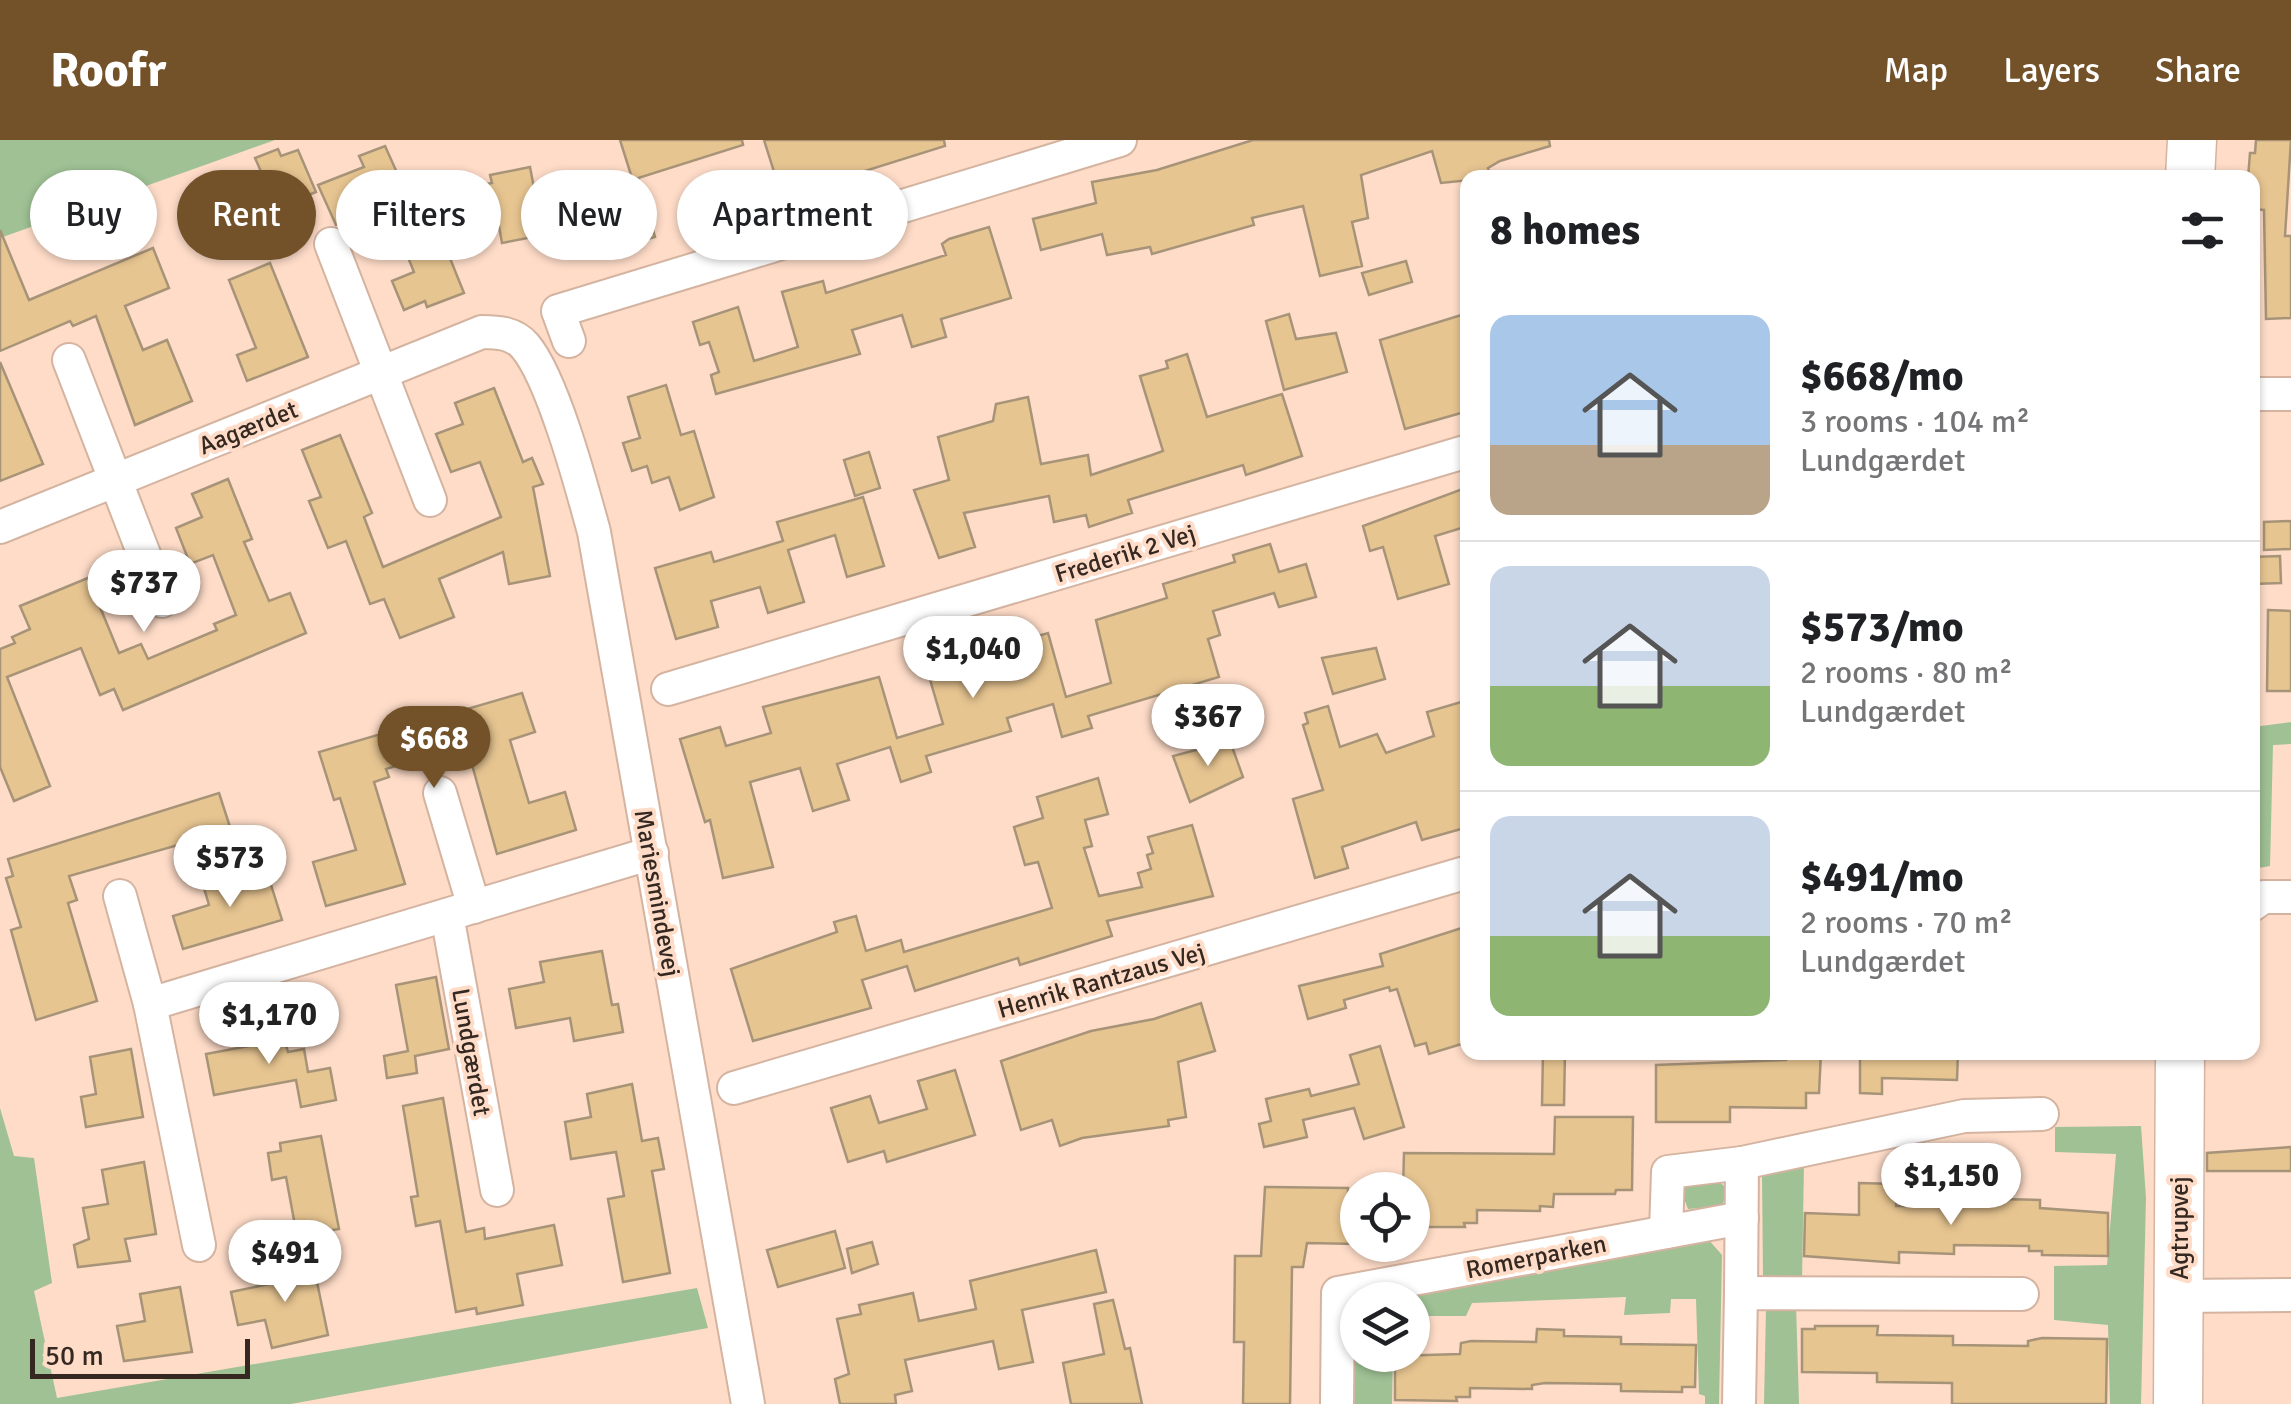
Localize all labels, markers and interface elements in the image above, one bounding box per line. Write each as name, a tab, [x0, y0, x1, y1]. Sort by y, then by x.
text: Roofr	[50, 41, 166, 100]
text: Map	[1884, 49, 1948, 92]
text: Layers	[2003, 49, 2100, 92]
text: Share	[2155, 49, 2241, 92]
chip: Buy	[30, 170, 157, 260]
chip: Rent	[177, 170, 316, 260]
chip: Filters	[336, 170, 501, 260]
chip: New	[521, 170, 657, 260]
chip: Apartment	[677, 170, 908, 260]
icon: filters	[2175, 203, 2230, 258]
text: 8 homes	[1490, 205, 1640, 256]
text: $668/mo	[1800, 351, 1964, 402]
icon: home	[1570, 355, 1690, 475]
street label: Aagærdet	[194, 394, 302, 461]
text: 3 rooms · 104 m²	[1800, 402, 2030, 441]
text: Lundgærdet	[1800, 441, 1965, 480]
street label: Frederik 2 Vej	[1051, 517, 1199, 590]
pin: $737	[85, 550, 203, 635]
text: $737	[109, 563, 179, 602]
text: $573/mo	[1800, 602, 1964, 653]
icon: home	[1570, 606, 1690, 726]
pin: $1,040	[892, 616, 1054, 701]
text: $1,040	[925, 629, 1021, 668]
text: 2 rooms · 80 m²	[1800, 653, 2013, 692]
pin: $367	[1149, 684, 1267, 769]
text: Lundgærdet	[1800, 692, 1965, 731]
text: $367	[1173, 697, 1243, 736]
pin: $668	[375, 706, 493, 791]
text: $668	[399, 719, 469, 758]
street label: Mariesmindevej	[628, 807, 687, 979]
pin: $573	[171, 825, 289, 910]
text: $573	[195, 838, 265, 877]
text: $491/mo	[1800, 852, 1964, 903]
icon: home	[1570, 856, 1690, 976]
text: 2 rooms · 70 m²	[1800, 903, 2013, 942]
street label: Henrik Rantzaus Vej	[994, 936, 1208, 1025]
text: Lundgærdet	[1800, 942, 1965, 981]
pin: $1,170	[188, 982, 350, 1067]
street label: Lundgærdet	[445, 986, 498, 1119]
text: $1,170	[221, 995, 317, 1034]
pin: $1,150	[1870, 1143, 2032, 1228]
text: $1,150	[1903, 1156, 1999, 1195]
map controls	[1340, 1172, 1430, 1372]
button: locate	[1340, 1172, 1430, 1262]
street label: Agtrupvej	[2164, 1176, 2195, 1280]
pin: $491	[226, 1220, 344, 1305]
street label: Romerparken	[1463, 1228, 1609, 1285]
text: $491	[250, 1233, 320, 1272]
button: layers	[1340, 1282, 1430, 1372]
scale bar	[30, 1334, 250, 1378]
text: 50 m	[45, 1339, 104, 1373]

